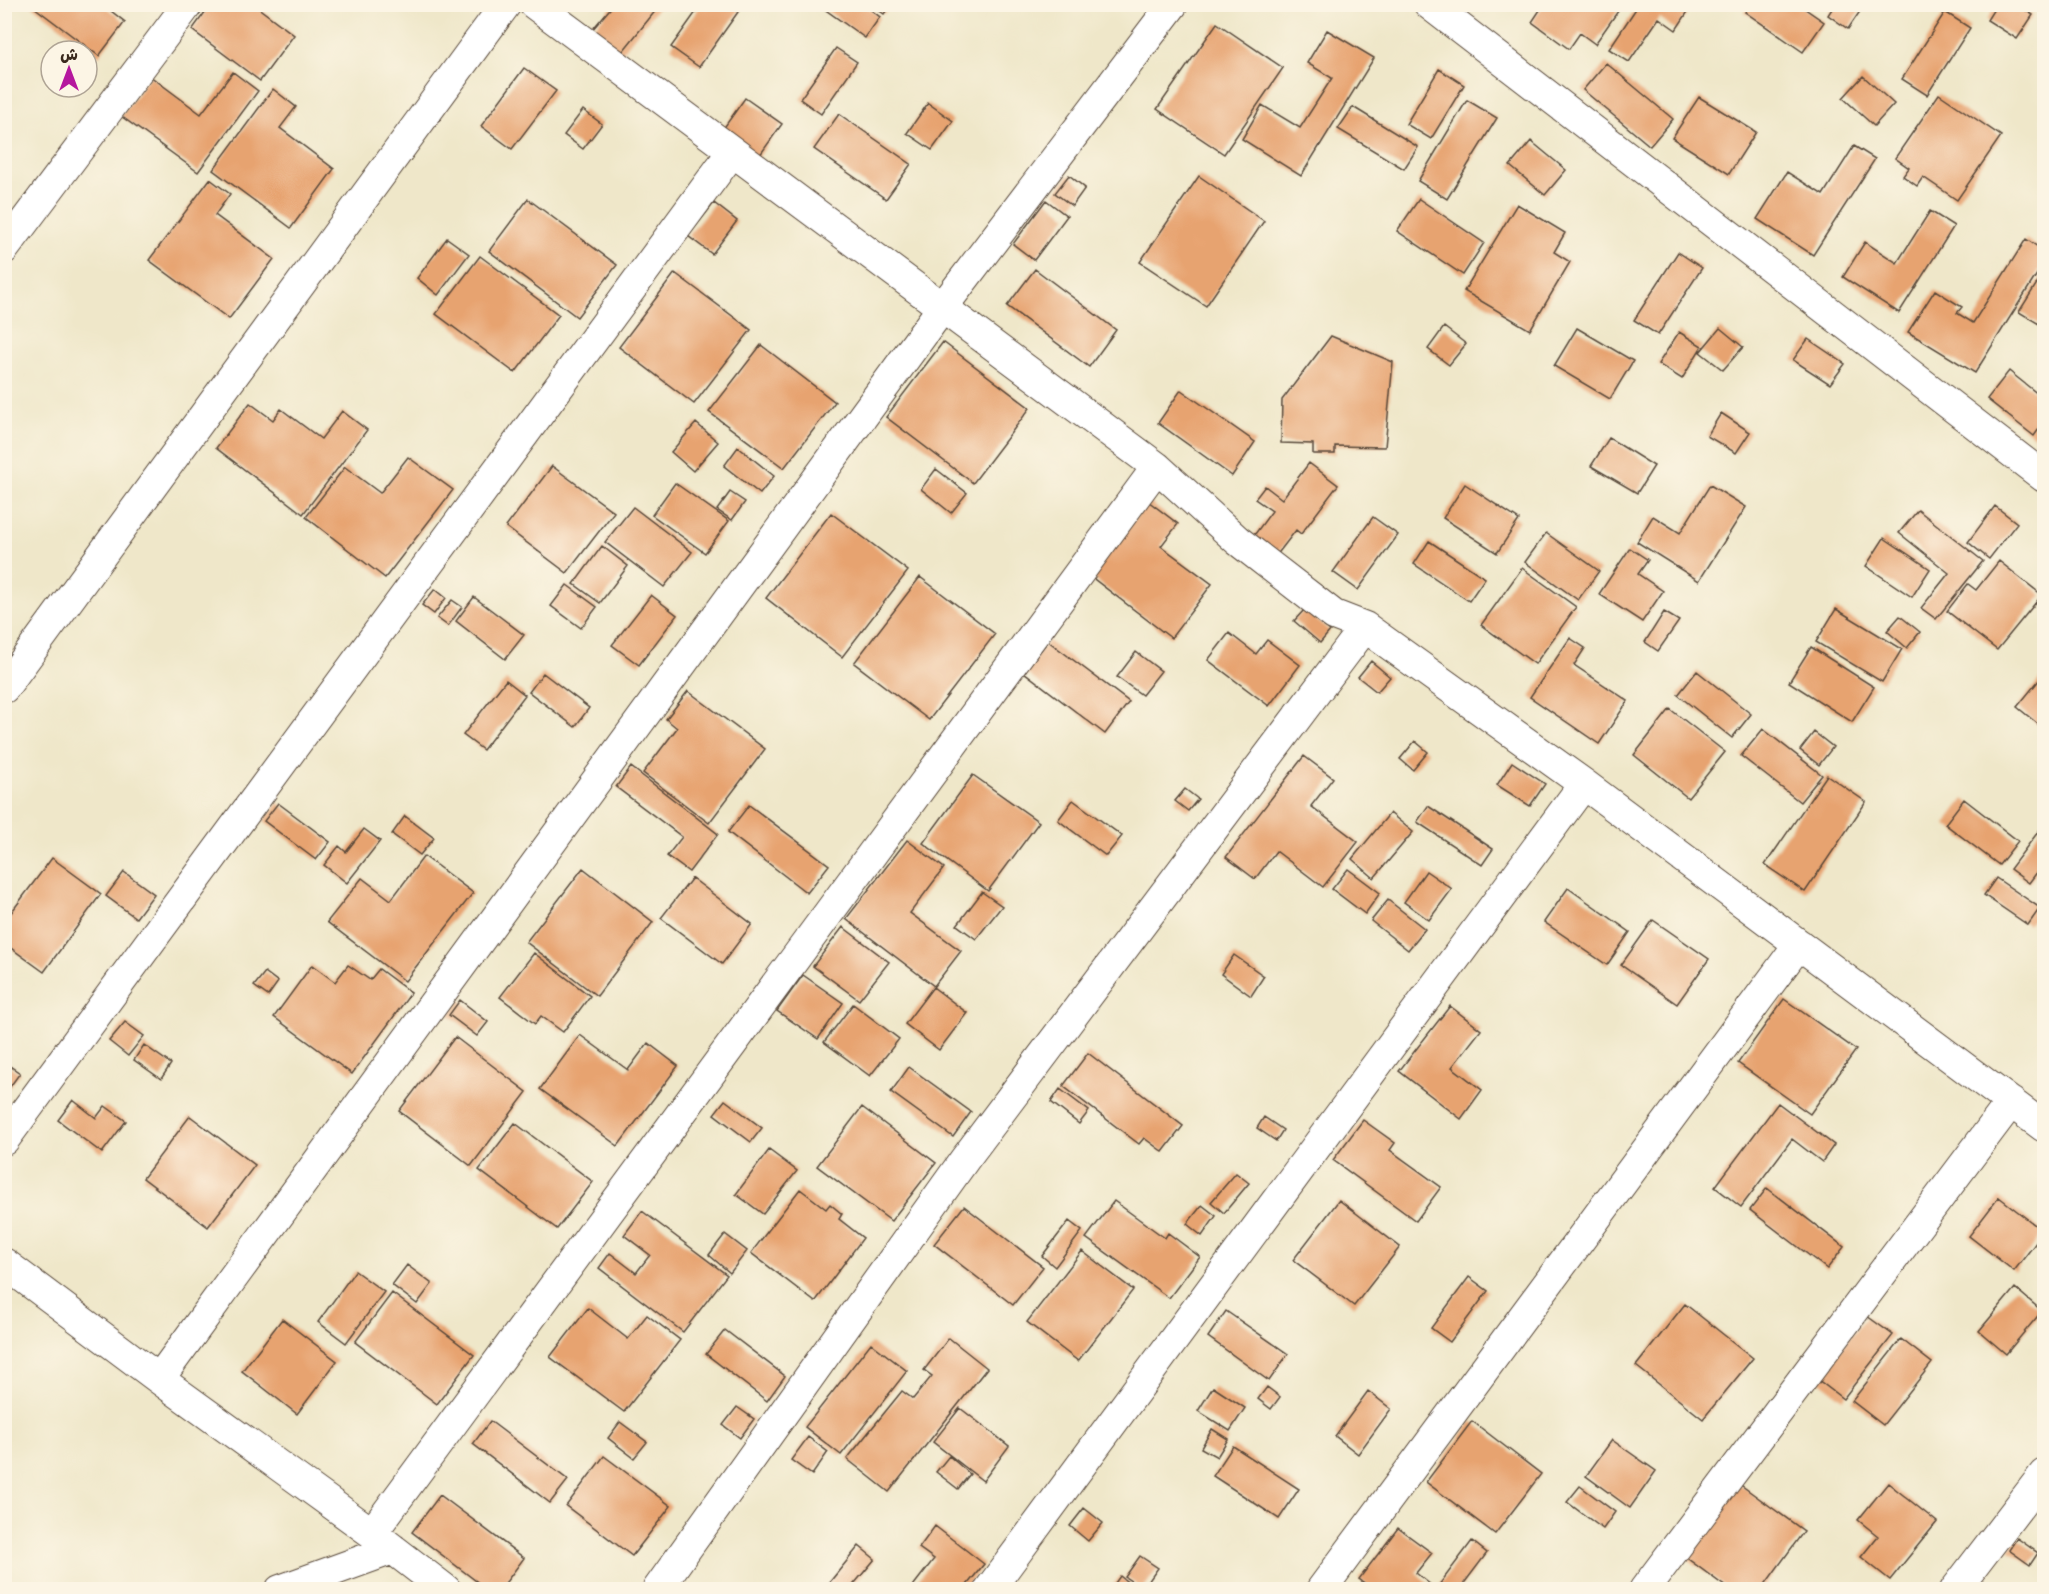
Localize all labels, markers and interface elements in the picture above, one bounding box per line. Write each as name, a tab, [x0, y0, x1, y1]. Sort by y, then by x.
north arrow	[39, 39, 99, 99]
text: ش	[60, 44, 78, 64]

